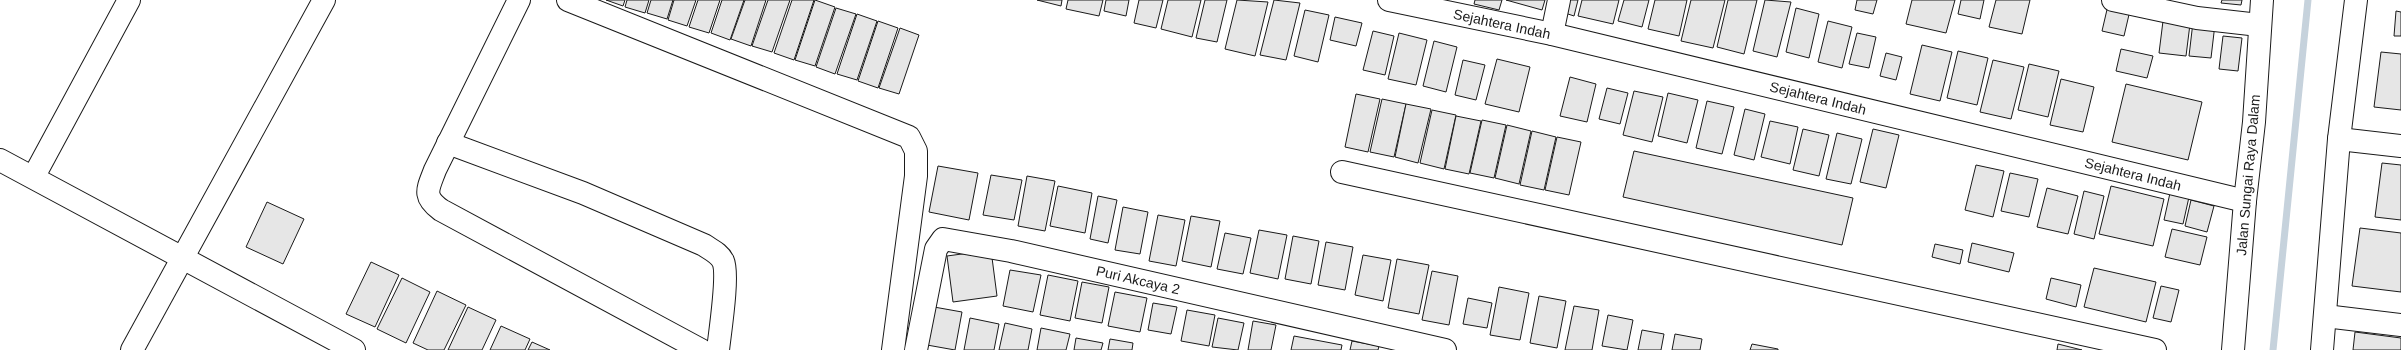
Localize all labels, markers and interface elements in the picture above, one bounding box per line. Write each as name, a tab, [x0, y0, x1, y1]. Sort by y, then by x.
street label: Sejahtera Indah	[1452, 6, 1552, 42]
street label: Sejahtera Indah	[1768, 78, 1868, 118]
street label: Jalan Sungai Raya Dalam	[2233, 94, 2263, 256]
street label: Sejahtera Indah	[2083, 154, 2183, 194]
street label: Puri Akcaya 2	[1094, 263, 1182, 297]

